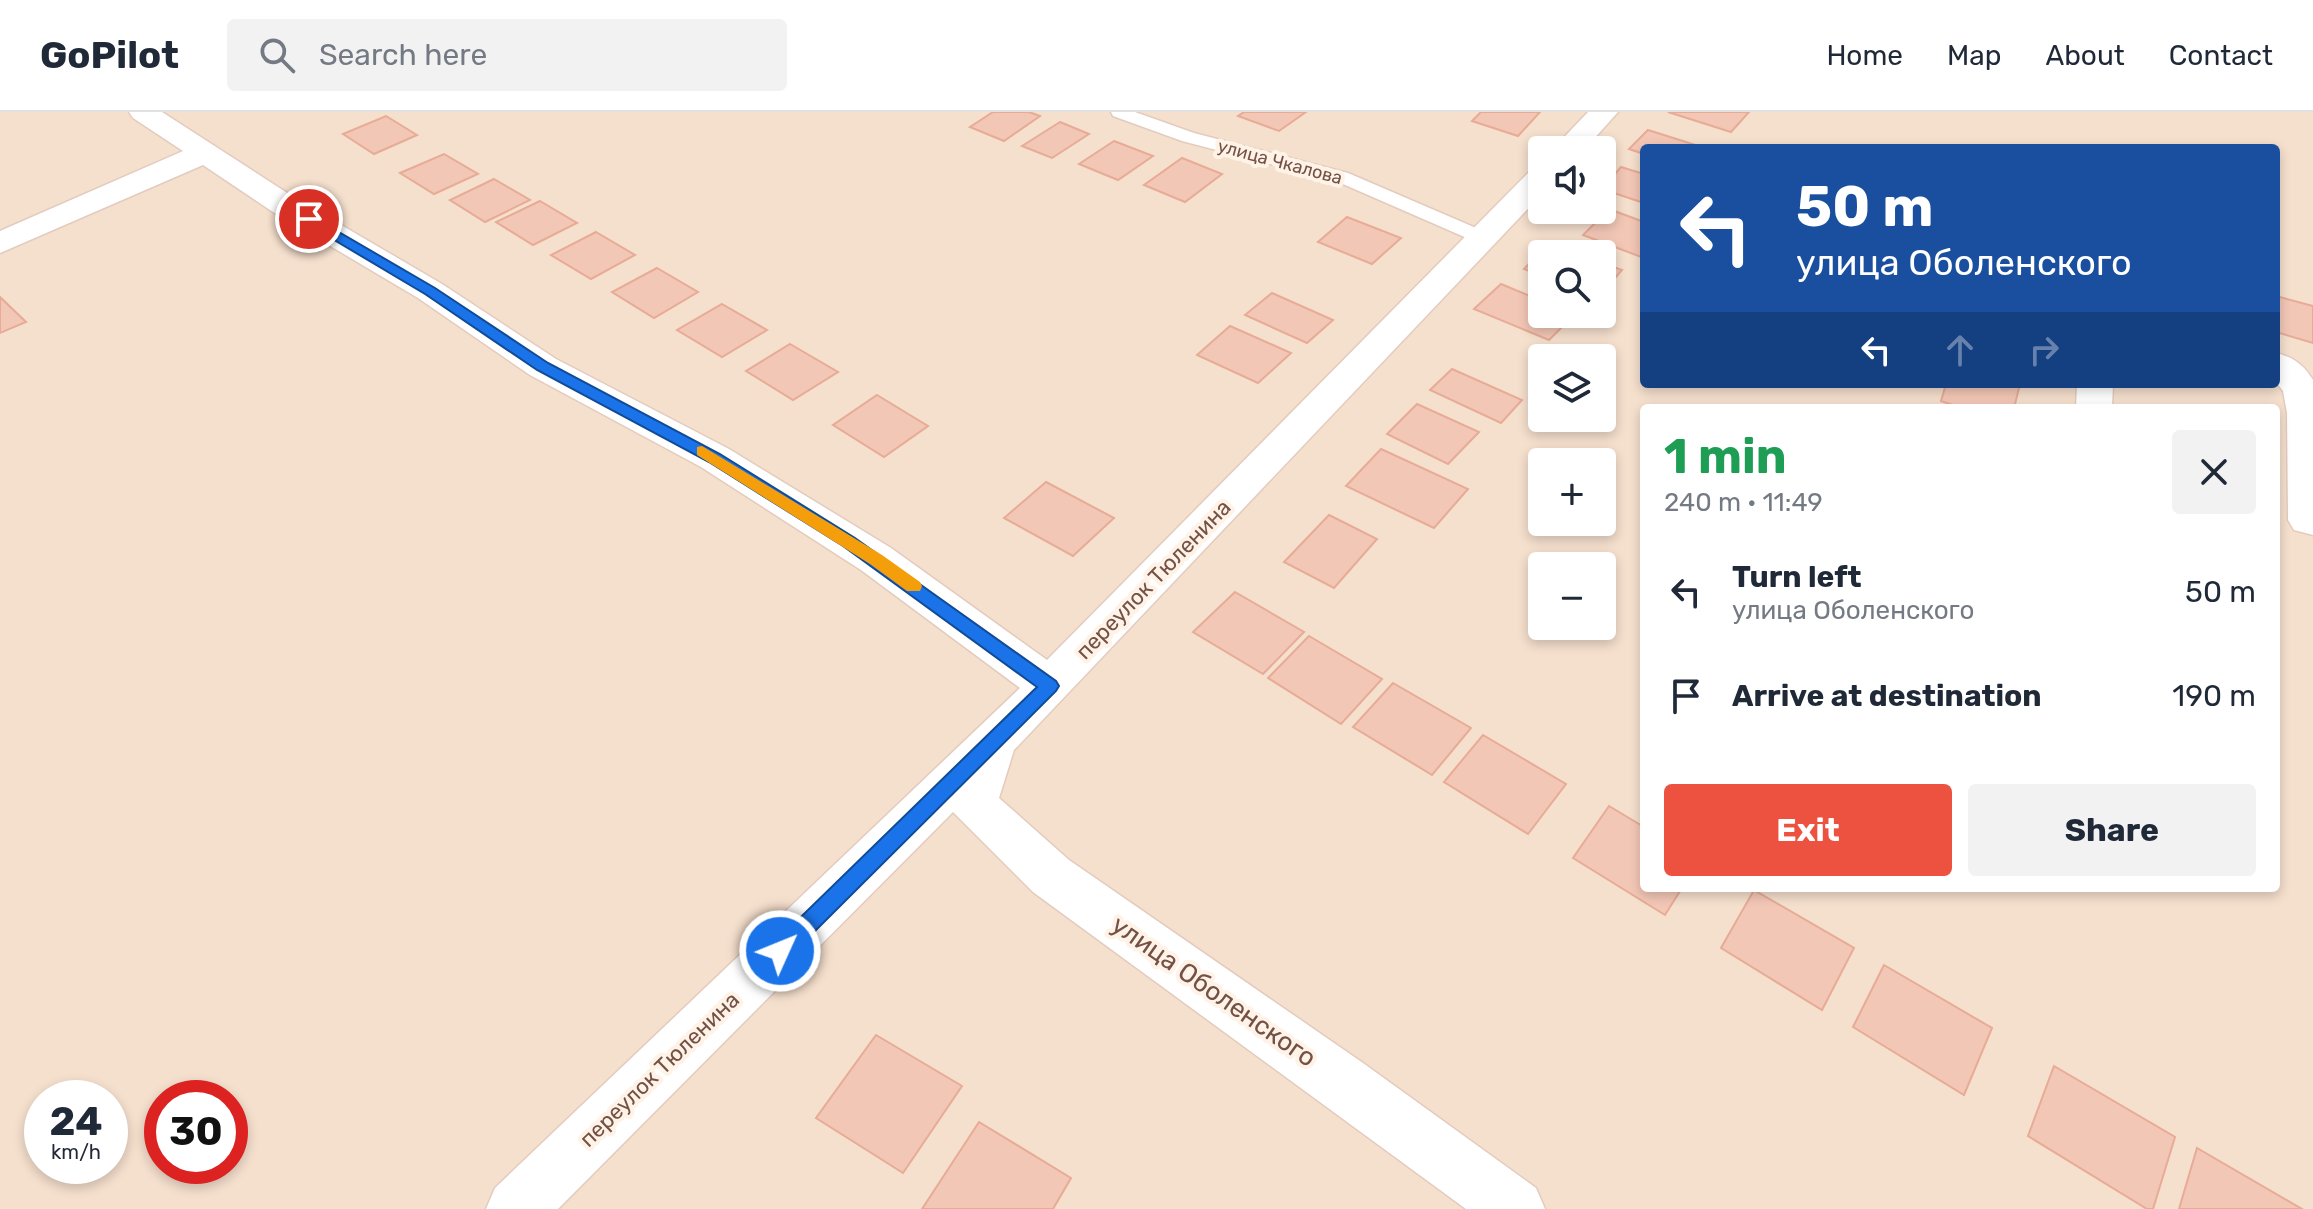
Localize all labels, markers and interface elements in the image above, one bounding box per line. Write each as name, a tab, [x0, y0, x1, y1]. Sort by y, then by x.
search box	[227, 19, 787, 91]
text: GoPilot	[40, 32, 179, 78]
icon: search	[255, 33, 299, 77]
text: Search here	[319, 37, 487, 73]
text: Home	[1826, 39, 1903, 72]
text: Map	[1947, 39, 2001, 72]
text: About	[2045, 39, 2125, 72]
text: Contact	[2169, 39, 2273, 72]
street label: улица Чкалова	[1215, 135, 1345, 189]
map controls	[1528, 136, 1616, 640]
button: sound	[1528, 136, 1616, 224]
text: 50 m	[1796, 174, 1933, 240]
icon: left	[1664, 176, 1768, 280]
pin	[275, 185, 343, 253]
icon: arrive	[287, 197, 331, 241]
button: search	[1528, 240, 1616, 328]
text: улица Оболенского	[1796, 241, 2132, 284]
icon: left	[1854, 328, 1898, 372]
icon: ahead	[1938, 328, 1982, 372]
icon: right	[2022, 328, 2066, 372]
button: layers	[1528, 344, 1616, 432]
text: 1 min	[1664, 428, 1787, 485]
button: close	[2172, 430, 2256, 514]
button: +	[1528, 448, 1616, 536]
text: 240 m · 11:49	[1664, 487, 1823, 518]
street label: переулок Тюленина	[1070, 494, 1237, 665]
button: −	[1528, 552, 1616, 640]
text: Turn left	[1732, 559, 1862, 595]
icon: left	[1664, 570, 1708, 614]
text: 50 m	[2185, 574, 2256, 610]
text: улица Оболенского	[1732, 595, 1974, 626]
icon: arrive	[1664, 674, 1708, 718]
text: Arrive at destination	[1732, 678, 2042, 714]
text: 190 m	[2172, 678, 2256, 714]
button: Exit	[1664, 784, 1952, 876]
button: Share	[1968, 784, 2256, 876]
position arrow	[738, 909, 822, 993]
street label: улица Оболенского	[1106, 909, 1322, 1074]
street label: переулок Тюленина	[574, 986, 745, 1153]
speed limit sign: 30	[144, 1080, 248, 1184]
text: 24	[49, 1098, 103, 1145]
text: km/h	[51, 1140, 101, 1164]

